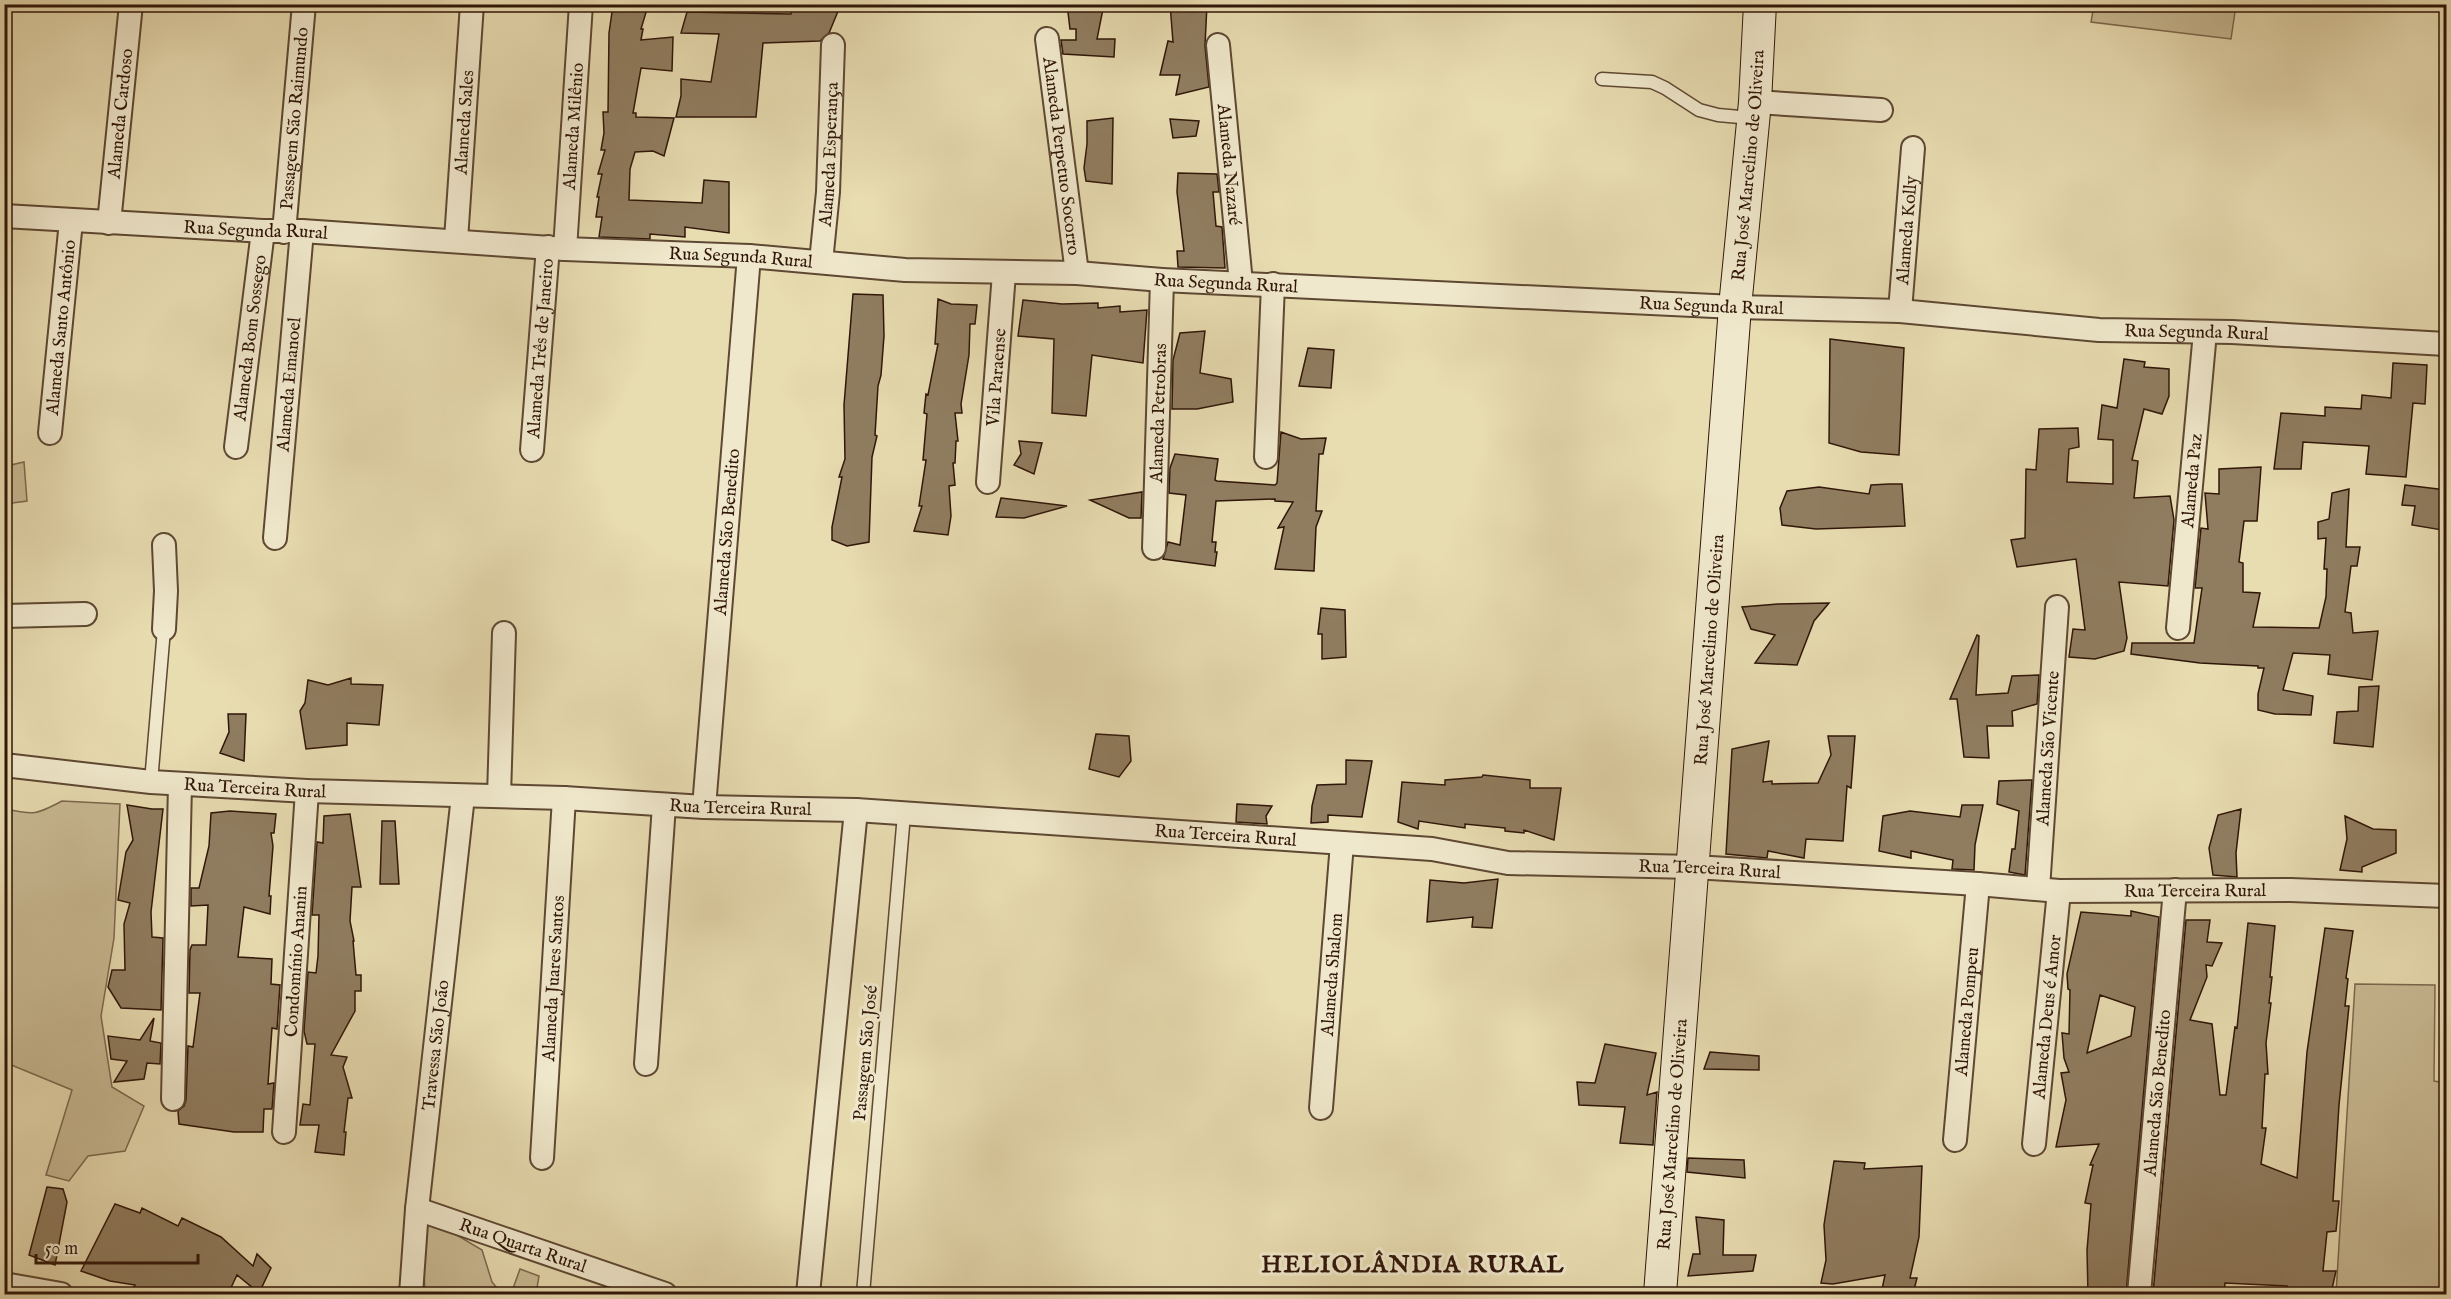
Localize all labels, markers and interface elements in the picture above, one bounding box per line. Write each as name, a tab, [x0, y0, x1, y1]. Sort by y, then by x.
street label: Passagem São Raimundo	[276, 26, 315, 211]
street label: Alameda Cardoso	[103, 47, 140, 181]
street label: Rua José Marcelino de Oliveira	[1728, 49, 1771, 282]
street label: Alameda Perpetuo Socorro	[1036, 55, 1085, 257]
street label: Alameda Milênio	[559, 62, 590, 192]
street label: Alameda Sales	[450, 69, 480, 176]
street label: Alameda Esperança	[814, 82, 845, 229]
street label: Alameda Nazaré	[1211, 102, 1245, 227]
street label: Alameda Kolly	[1892, 175, 1924, 287]
street label: Rua Segunda Rural	[183, 216, 328, 246]
street label: Alameda Santo Antônio	[42, 239, 82, 417]
street label: Rua Segunda Rural	[668, 243, 814, 275]
street label: Alameda Bom Sossego	[229, 253, 273, 423]
street label: Alameda Três de Janeiro	[523, 257, 560, 440]
street label: Rua Segunda Rural	[1153, 269, 1299, 299]
street label: Rua Segunda Rural	[1638, 292, 1784, 321]
street label: Alameda Emanoel	[273, 316, 307, 454]
street label: Rua Segunda Rural	[2124, 320, 2269, 347]
street label: Vila Paraense	[982, 328, 1013, 428]
street label: Alameda Petrobras	[1146, 343, 1173, 484]
street label: Alameda Paz	[2177, 433, 2209, 530]
street label: Alameda São Benedito	[710, 447, 746, 617]
street label: Rua José Marcelino de Oliveira	[1690, 533, 1731, 766]
street label: Alameda São Vicente	[2032, 670, 2066, 828]
street label: Rua Terceira Rural	[183, 774, 326, 805]
street label: Rua Terceira Rural	[668, 795, 812, 822]
street label: Rua Terceira Rural	[1154, 820, 1297, 853]
street label: Rua Terceira Rural	[1638, 856, 1781, 885]
street label: Rua Terceira Rural	[2124, 880, 2266, 904]
street label: Condomínio Ananin	[280, 885, 314, 1038]
street label: Alameda Juares Santos	[538, 895, 571, 1063]
street label: Alameda Shalom	[1317, 912, 1349, 1038]
street label: Alameda Deus é Amor	[2028, 933, 2068, 1101]
street label: Alameda Pompeu	[1951, 946, 1985, 1078]
street label: Travessa São João	[418, 979, 455, 1112]
street label: Passagem São José	[849, 984, 884, 1122]
street label: Alameda São Benedito	[2139, 1008, 2177, 1178]
street label: Rua José Marcelino de Oliveira	[1653, 1018, 1694, 1251]
street label: Rua Quarta Rural	[456, 1214, 589, 1279]
scale bar	[36, 1227, 198, 1265]
text: 50 m	[45, 1238, 78, 1261]
district label: HELIOLÂNDIA RURAL	[1261, 1250, 1565, 1281]

